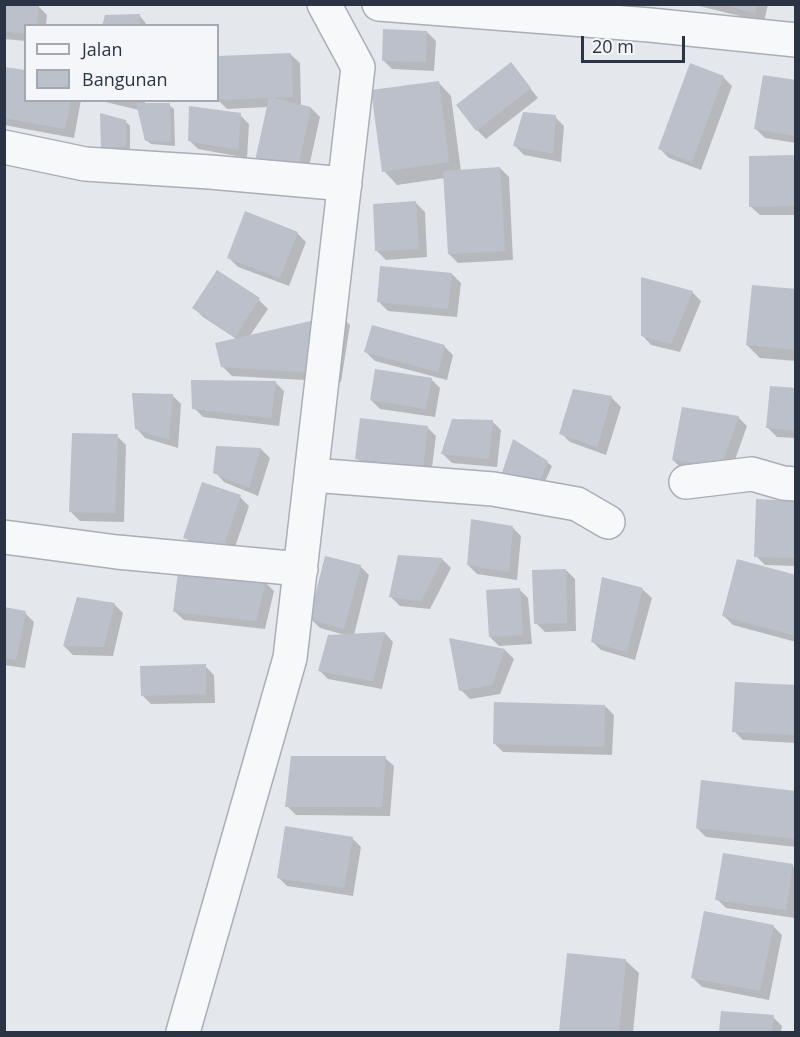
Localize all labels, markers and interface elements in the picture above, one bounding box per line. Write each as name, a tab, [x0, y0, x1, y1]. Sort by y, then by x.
legend	[24, 24, 219, 102]
scale bar	[584, 24, 688, 62]
text: 20 m	[592, 34, 634, 58]
text: Jalan	[82, 37, 122, 61]
text: Bangunan	[82, 67, 168, 91]

